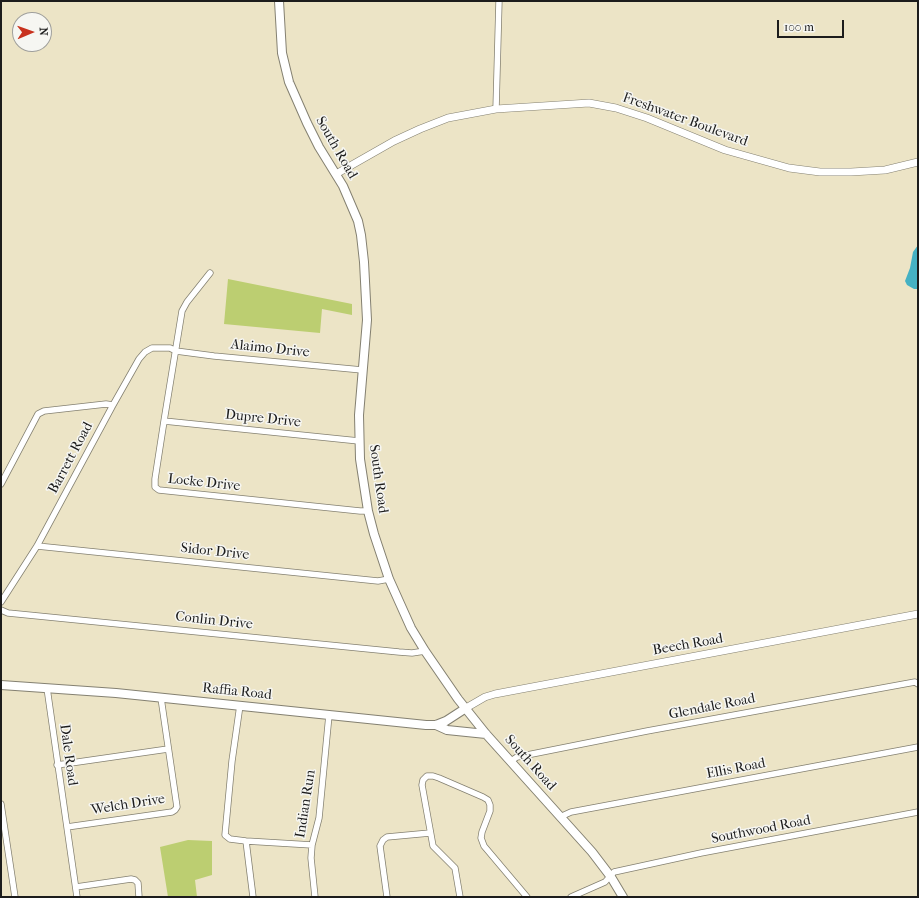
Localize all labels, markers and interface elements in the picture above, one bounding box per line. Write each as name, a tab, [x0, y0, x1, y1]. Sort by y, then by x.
north arrow	[12, 12, 52, 52]
scale bar	[779, 12, 846, 38]
text: 100 m	[784, 20, 814, 34]
text: N	[37, 27, 50, 36]
street label: Freshwater Boulevard	[620, 90, 750, 150]
street label: South Road	[311, 114, 361, 182]
street label: Alaimo Drive	[230, 336, 310, 362]
street label: Dupre Drive	[224, 407, 302, 431]
street label: Barrett Road	[45, 419, 97, 497]
street label: South Road	[365, 444, 391, 514]
street label: Locke Drive	[167, 471, 241, 495]
street label: Sidor Drive	[180, 540, 250, 564]
street label: Conlin Drive	[174, 609, 254, 633]
street label: Beech Road	[652, 631, 724, 659]
street label: Raffia Road	[201, 680, 273, 704]
street label: Glendale Road	[667, 690, 757, 724]
street label: Dale Road	[55, 723, 81, 787]
street label: South Road	[501, 732, 559, 794]
street label: Ellis Road	[705, 755, 767, 783]
street label: Indian Run	[292, 769, 320, 839]
street label: Welch Drive	[90, 791, 166, 819]
street label: Southwood Road	[710, 812, 812, 848]

